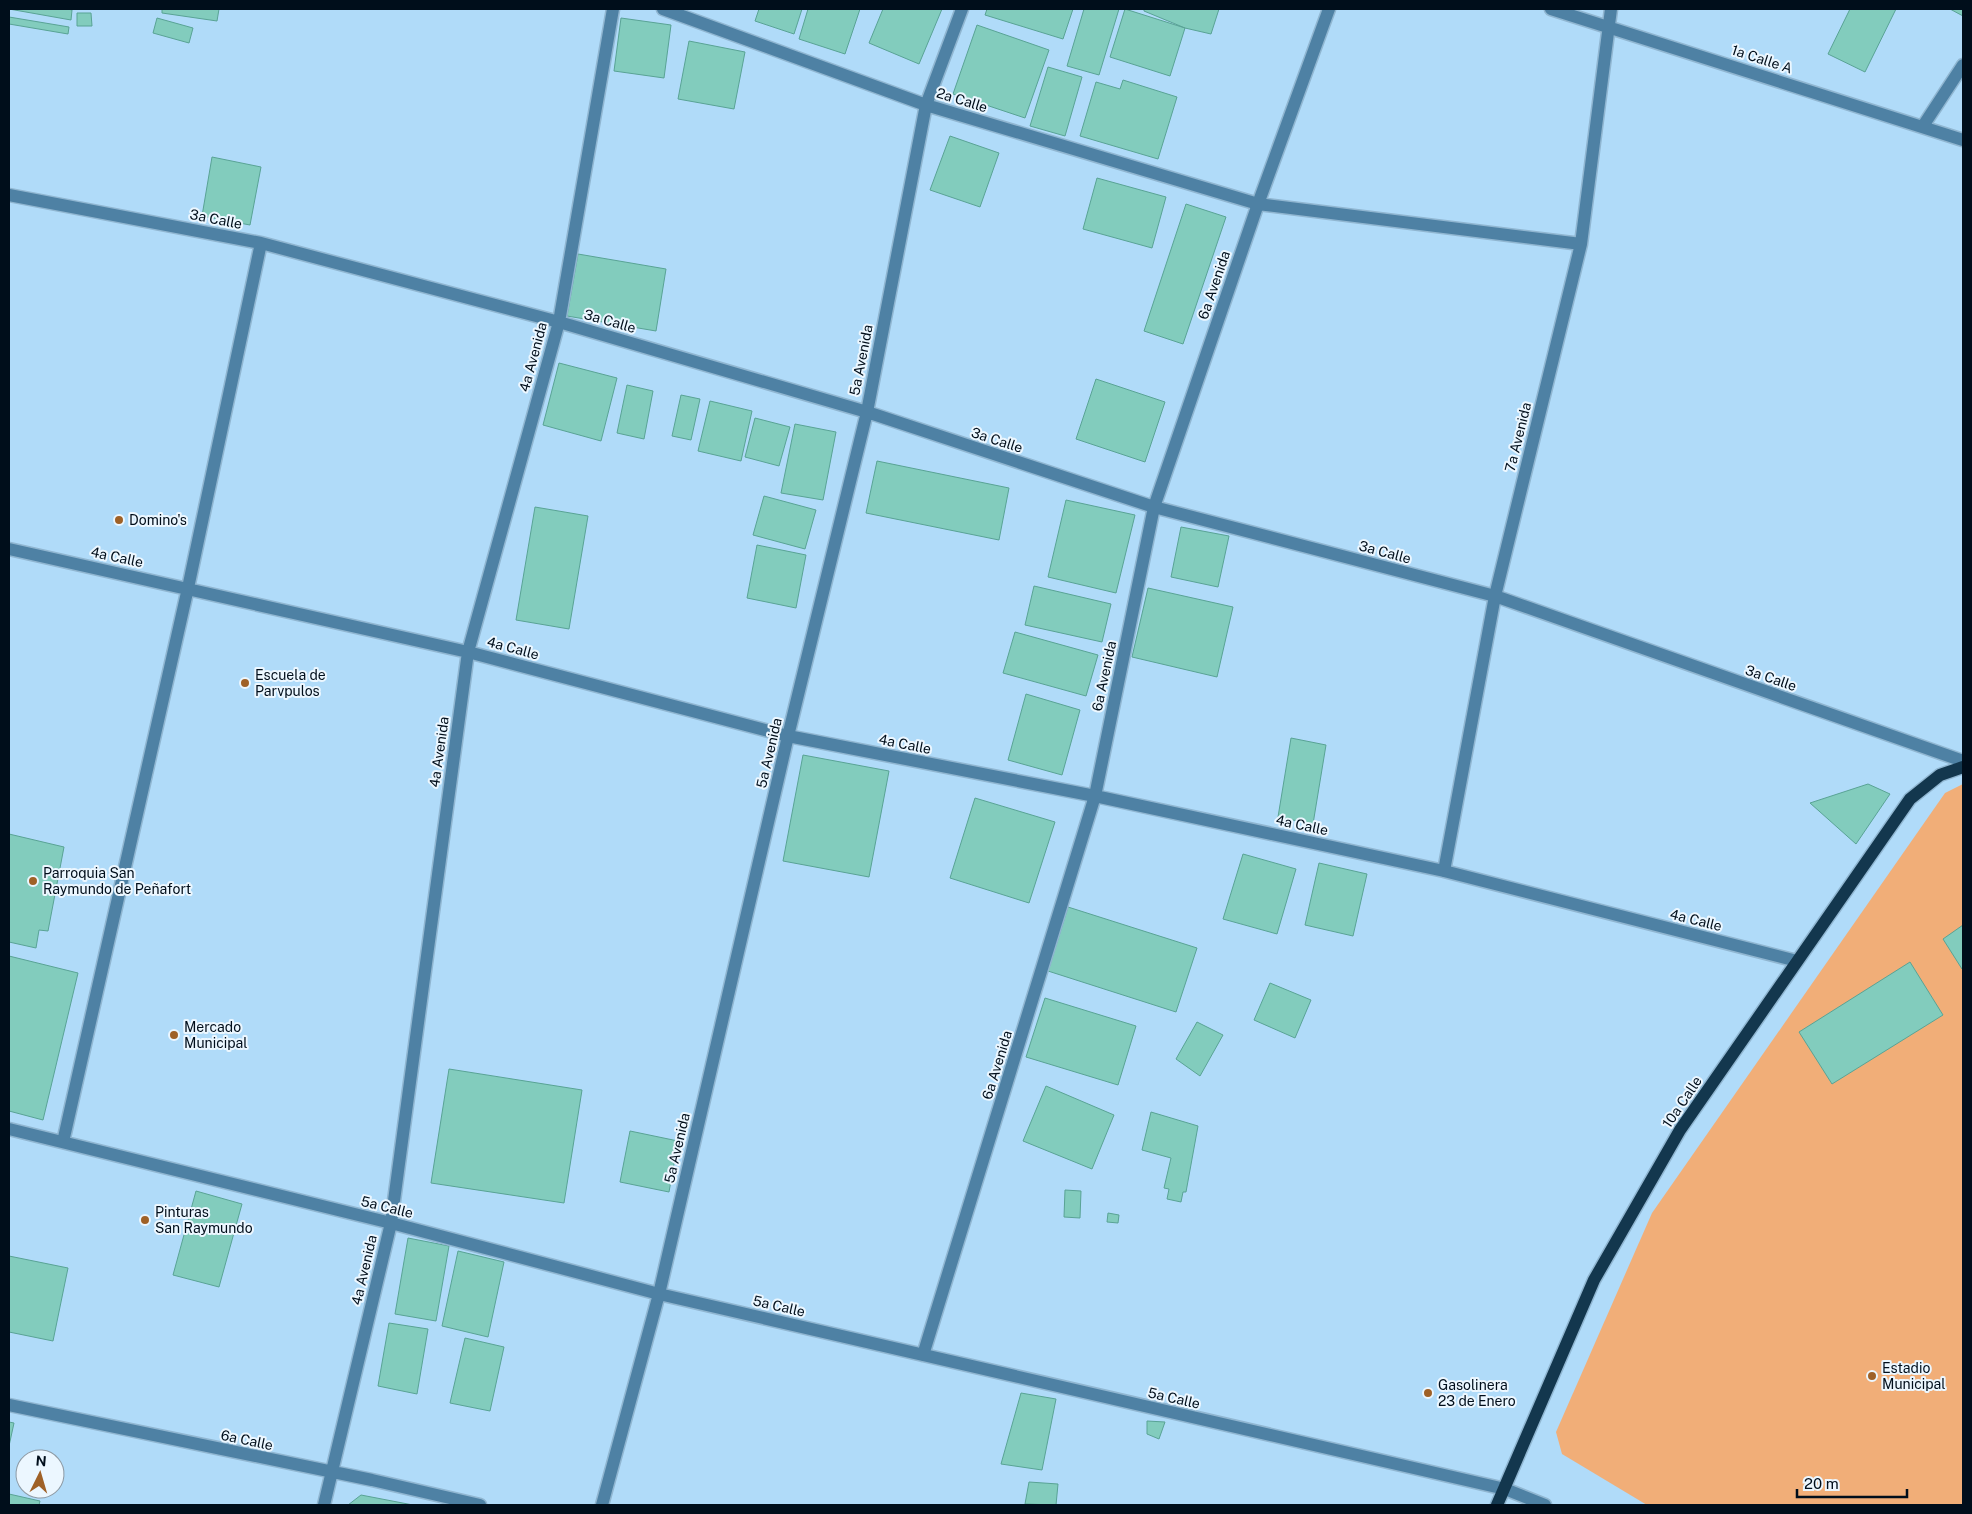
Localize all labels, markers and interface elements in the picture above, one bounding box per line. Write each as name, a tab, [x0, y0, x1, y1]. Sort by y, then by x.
street label: 1a Calle A	[1729, 42, 1795, 76]
street label: 2a Calle	[934, 85, 990, 115]
street label: 3a Calle	[188, 206, 244, 232]
street label: 6a Avenida	[1195, 249, 1233, 321]
street label: 3a Calle	[582, 306, 638, 336]
street label: 4a Avenida	[516, 320, 550, 394]
street label: 5a Avenida	[846, 323, 876, 397]
street label: 7a Avenida	[1502, 401, 1534, 473]
street label: 3a Calle	[969, 424, 1025, 456]
place label: Domino's	[129, 512, 187, 528]
marker: Domino's	[113, 514, 125, 526]
street label: 3a Calle	[1357, 537, 1413, 567]
street label: 4a Calle	[89, 544, 145, 570]
street label: 4a Calle	[485, 633, 541, 663]
street label: 6a Avenida	[1089, 639, 1119, 713]
street label: 3a Calle	[1743, 662, 1799, 694]
place label: Escuela de Parvpulos	[255, 667, 326, 699]
marker: Escuela de Parvpulos	[239, 677, 251, 689]
street label: 4a Avenida	[426, 715, 452, 789]
street label: 5a Avenida	[753, 716, 785, 790]
street label: 4a Calle	[877, 731, 933, 757]
street label: 4a Calle	[1274, 812, 1330, 838]
place label: Parroquia San Raymundo de Peñafort	[43, 865, 191, 897]
marker: Parroquia San Raymundo de Peñafort	[27, 875, 39, 887]
street label: 4a Calle	[1668, 906, 1724, 934]
place label: Mercado Municipal	[184, 1019, 247, 1051]
street label: 6a Avenida	[979, 1028, 1015, 1102]
marker: Mercado Municipal	[168, 1029, 180, 1041]
street label: 10a Calle	[1659, 1073, 1705, 1131]
street label: 5a Avenida	[661, 1111, 693, 1185]
street label: 5a Calle	[359, 1193, 415, 1221]
place label: Pinturas San Raymundo	[155, 1204, 253, 1236]
marker: Pinturas San Raymundo	[139, 1214, 151, 1226]
street label: 4a Avenida	[348, 1233, 380, 1307]
street label: 5a Calle	[751, 1292, 807, 1320]
place label: Estadio Municipal	[1882, 1360, 1945, 1392]
marker: Estadio Municipal	[1866, 1370, 1878, 1382]
place label: Gasolinera 23 de Enero	[1438, 1377, 1516, 1409]
street label: 5a Calle	[1146, 1384, 1202, 1412]
marker: Gasolinera 23 de Enero	[1422, 1387, 1434, 1399]
street label: 6a Calle	[219, 1427, 275, 1453]
north arrow	[15, 1449, 65, 1499]
text: N	[35, 1453, 47, 1469]
scale bar	[1797, 1466, 1907, 1498]
text: 20 m	[1804, 1475, 1839, 1492]

